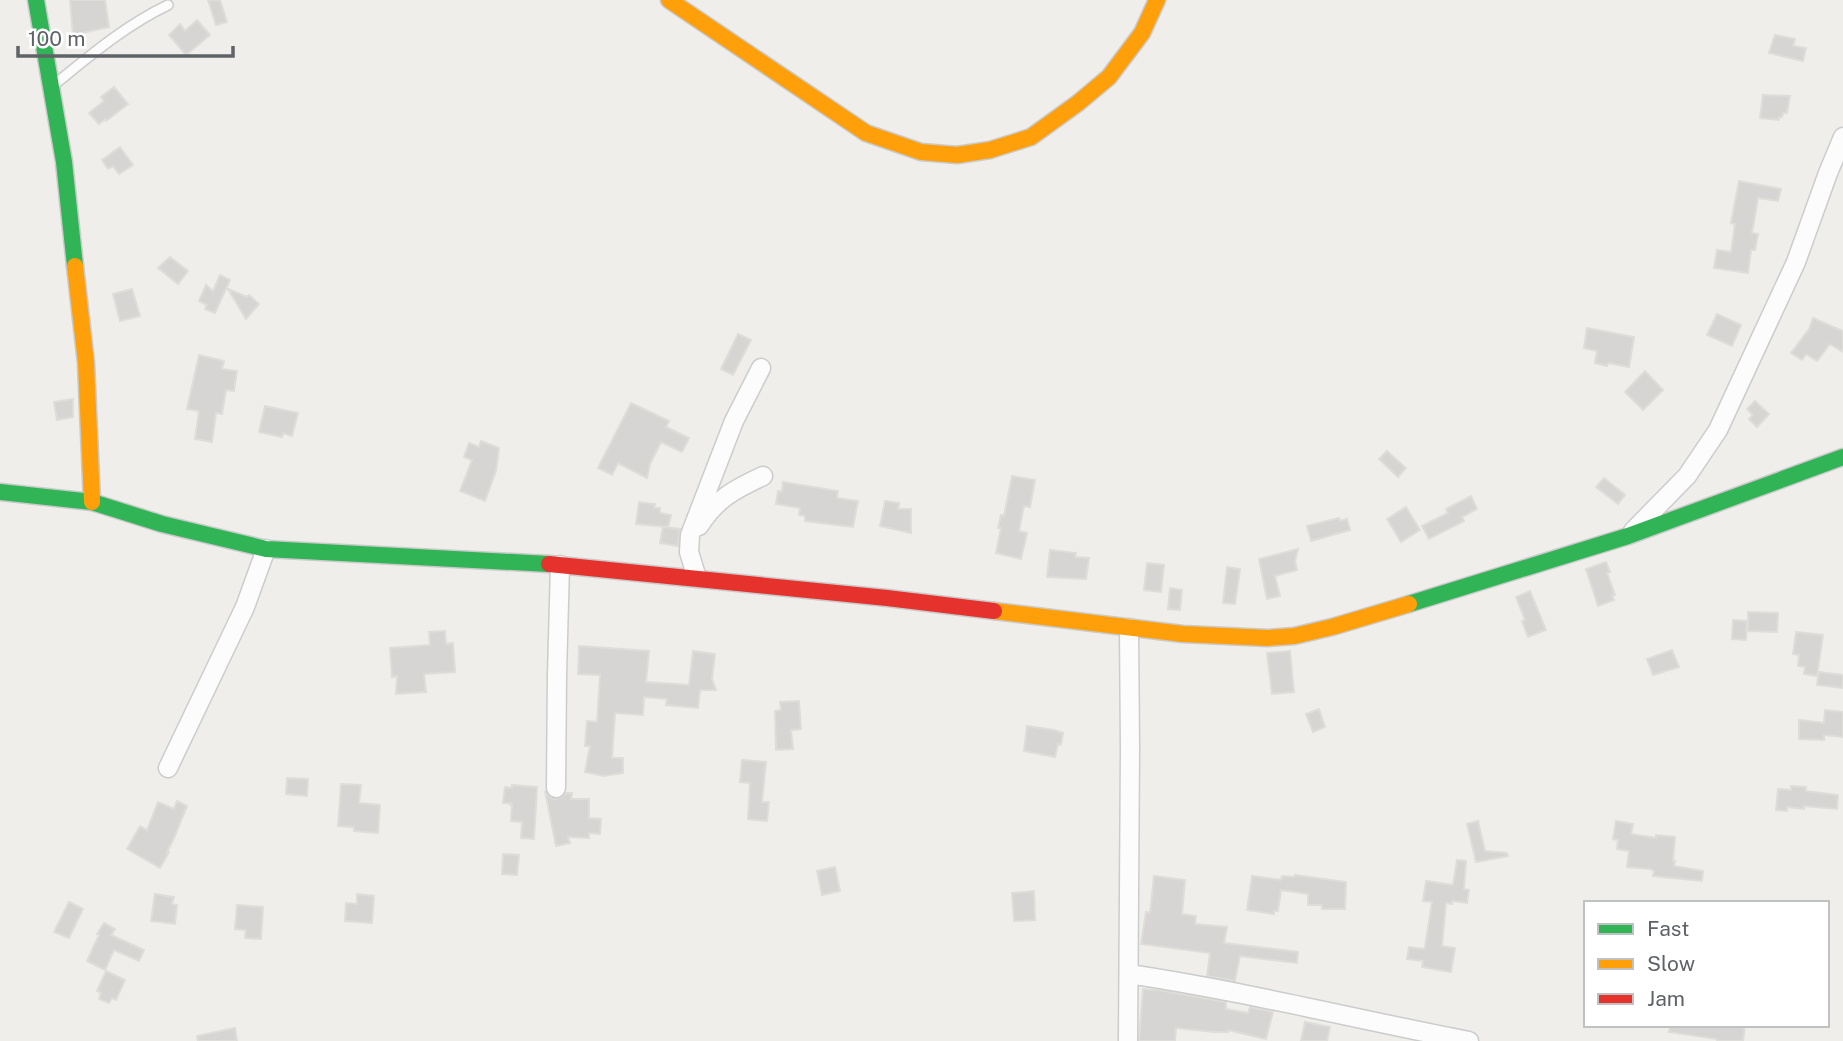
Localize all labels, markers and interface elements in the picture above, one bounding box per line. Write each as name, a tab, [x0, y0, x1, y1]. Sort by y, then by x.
scale bar	[18, 14, 233, 58]
text: 100 m	[28, 26, 85, 51]
legend	[1584, 901, 1829, 1027]
text: Fast	[1647, 916, 1689, 941]
text: Slow	[1647, 951, 1695, 976]
text: Jam	[1647, 986, 1685, 1011]

